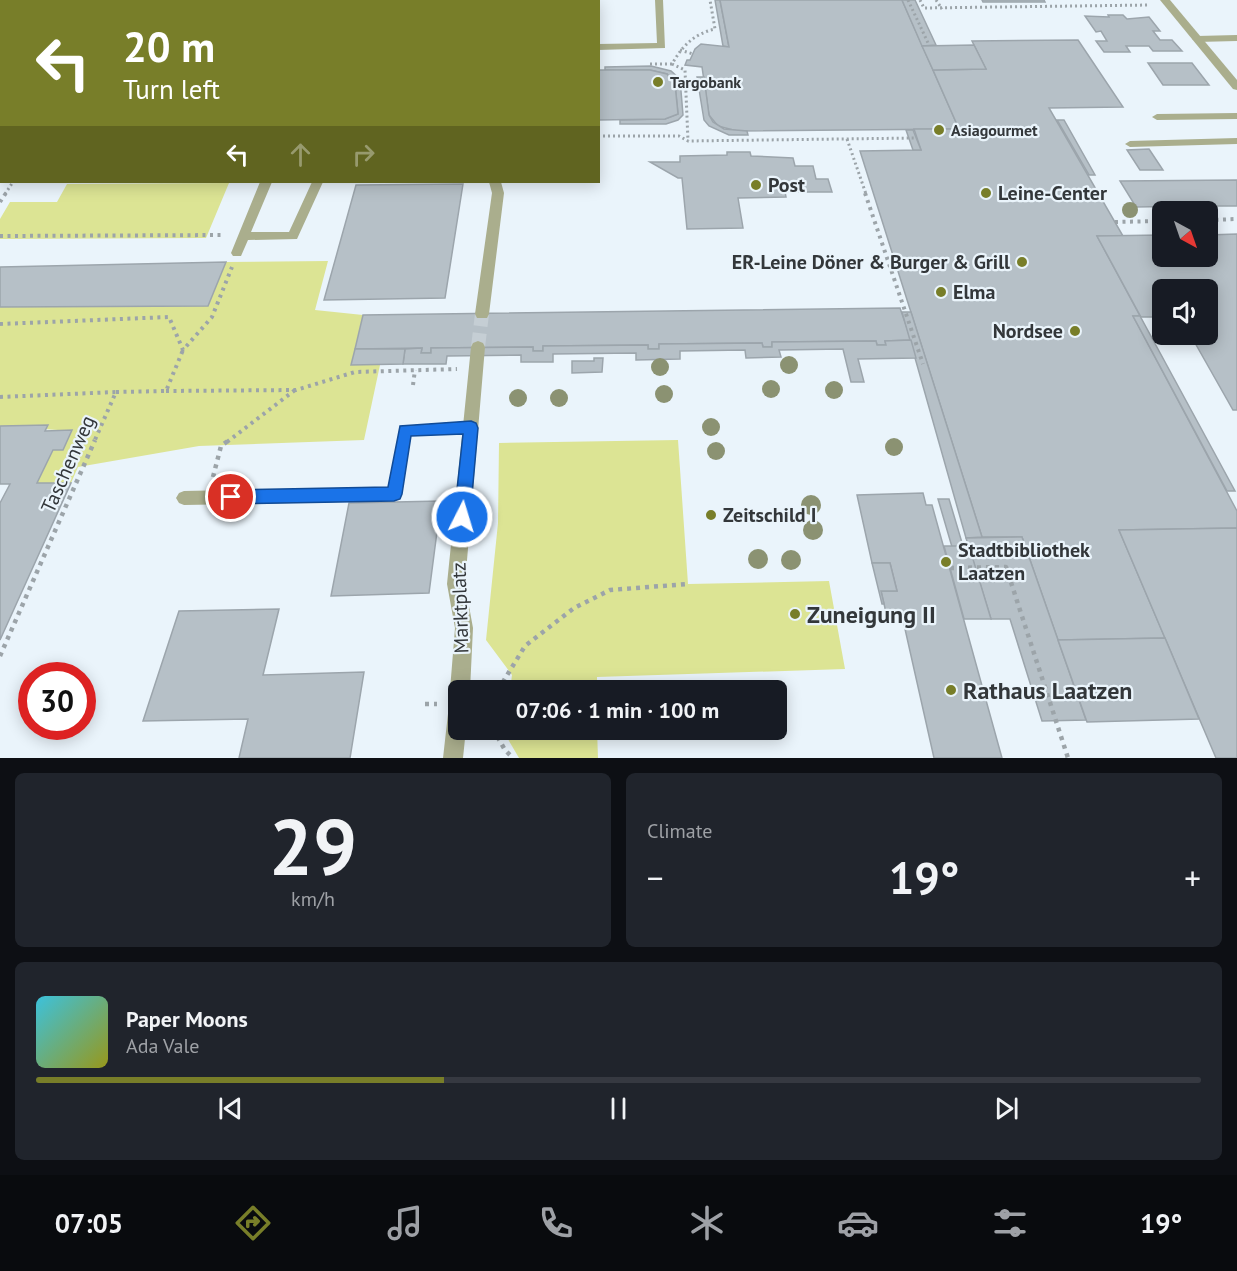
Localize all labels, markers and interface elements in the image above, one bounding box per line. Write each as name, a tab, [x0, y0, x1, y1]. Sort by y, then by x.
text: 20 m	[123, 19, 215, 74]
icon: left	[24, 24, 102, 102]
text: Turn left	[123, 72, 220, 106]
place label: Targobank	[670, 72, 741, 92]
marker: Targobank	[651, 75, 665, 89]
place label: Asiagourmet	[951, 120, 1038, 140]
marker: Asiagourmet	[932, 123, 946, 137]
icon: left	[221, 138, 254, 171]
icon: ahead	[284, 138, 317, 171]
icon: right	[347, 138, 380, 171]
place label: Post	[768, 172, 805, 198]
marker: Post	[749, 178, 763, 192]
place label: Leine-Center	[998, 180, 1107, 206]
marker: Leine-Center	[979, 186, 993, 200]
north arrow	[1152, 201, 1218, 267]
map controls	[1152, 201, 1218, 345]
place label: ER-Leine Döner & Burger & Grill	[732, 249, 1010, 275]
marker: ER-Leine Döner & Burger & Grill	[1015, 255, 1029, 269]
place label: Elma	[953, 279, 995, 305]
button: sound	[1152, 279, 1218, 345]
marker: Elma	[934, 285, 948, 299]
place label: Nordsee	[993, 318, 1063, 344]
marker: Nordsee	[1068, 324, 1082, 338]
street label: Taschenweg	[35, 411, 101, 517]
pin	[205, 471, 256, 522]
icon: arrive	[214, 480, 247, 513]
position arrow	[430, 485, 494, 549]
place label: Zeitschild I	[723, 502, 816, 528]
marker: Zeitschild I	[704, 508, 718, 522]
place label: Stadtbibliothek Laatzen	[958, 537, 1090, 586]
marker: Stadtbibliothek Laatzen	[939, 555, 953, 569]
street label: Marktplatz	[445, 562, 475, 654]
place label: Zuneigung II	[807, 599, 936, 630]
marker: Zuneigung II	[788, 607, 802, 621]
speed limit sign: 30	[18, 662, 96, 740]
place label: Rathaus Laatzen	[963, 675, 1132, 706]
marker: Rathaus Laatzen	[944, 683, 958, 697]
text: 07:06 · 1 min · 100 m	[516, 696, 719, 724]
text: 29	[269, 796, 357, 897]
text: Climate	[647, 818, 713, 844]
text: 19°	[889, 848, 959, 906]
text: −	[647, 856, 664, 899]
text: +	[1184, 856, 1201, 899]
text: km/h	[291, 886, 335, 912]
text: Paper Moons	[126, 1005, 248, 1033]
text: Ada Vale	[126, 1033, 199, 1059]
icon: previous	[214, 1092, 247, 1125]
icon: pause	[602, 1092, 635, 1125]
icon: next	[990, 1092, 1023, 1125]
icon: directions	[232, 1202, 274, 1244]
icon: music	[384, 1202, 426, 1244]
icon: phone	[535, 1202, 577, 1244]
icon: climate	[686, 1202, 728, 1244]
icon: car	[837, 1202, 879, 1244]
icon: filters	[989, 1202, 1031, 1244]
text: 07:05	[55, 1206, 123, 1240]
text: 19°	[1140, 1206, 1182, 1240]

